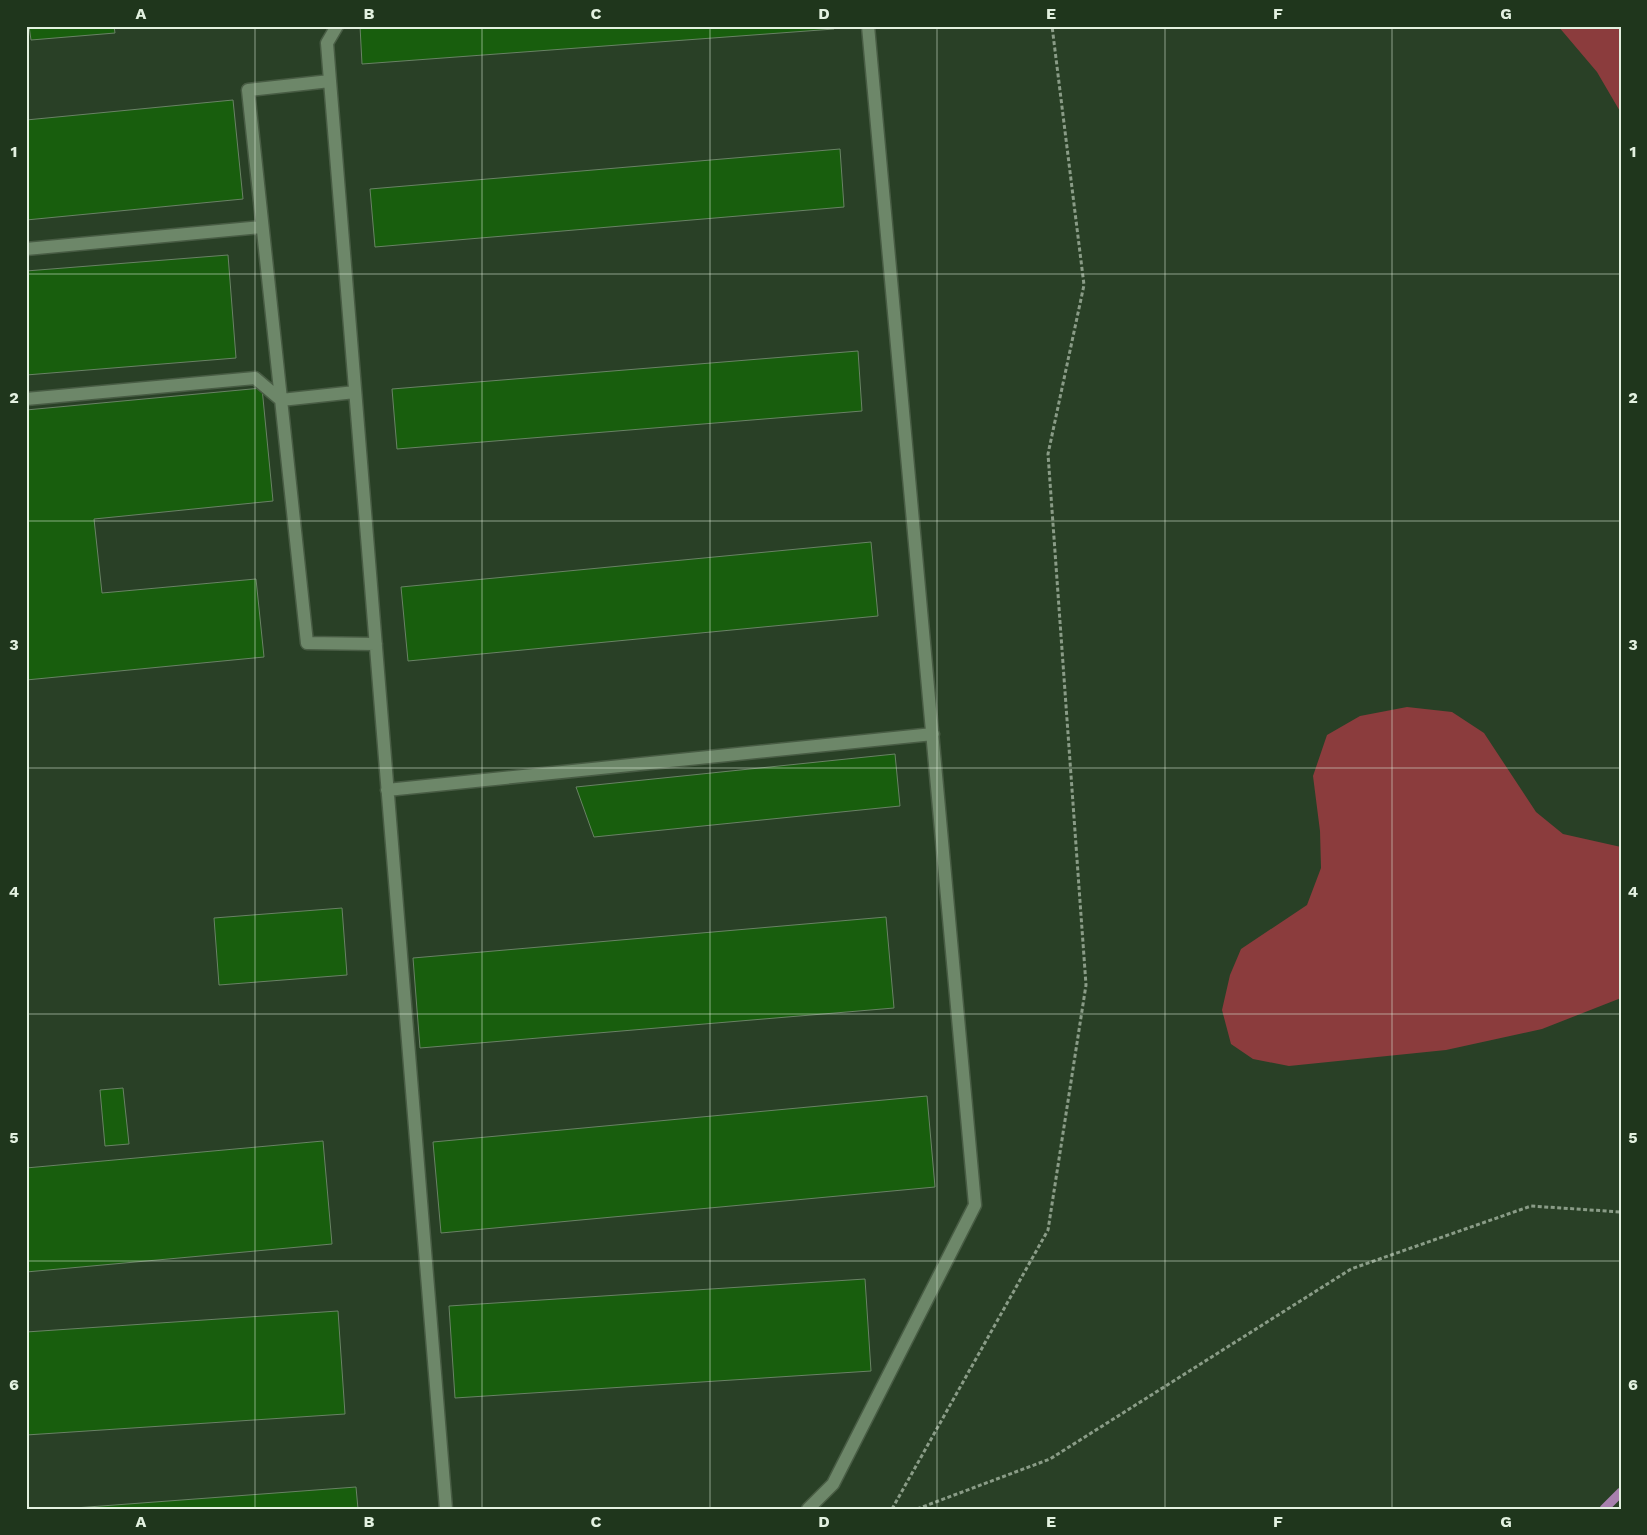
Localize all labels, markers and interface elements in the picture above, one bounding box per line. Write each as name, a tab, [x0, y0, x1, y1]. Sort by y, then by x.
text: A	[136, 4, 147, 23]
text: B	[364, 4, 375, 23]
text: C	[591, 4, 602, 23]
text: D	[818, 4, 830, 23]
text: E	[1046, 4, 1056, 23]
text: F	[1273, 4, 1283, 23]
text: G	[1500, 4, 1512, 23]
text: 1	[11, 142, 17, 161]
text: 1	[1630, 142, 1636, 161]
text: 2	[9, 388, 19, 407]
text: 2	[1628, 388, 1638, 407]
text: 3	[9, 635, 19, 654]
text: 3	[1628, 635, 1638, 654]
text: 4	[9, 882, 19, 901]
text: 4	[1628, 882, 1638, 901]
text: 5	[9, 1128, 19, 1147]
text: 5	[1628, 1128, 1638, 1147]
text: 6	[9, 1375, 19, 1394]
text: 6	[1628, 1375, 1638, 1394]
text: A	[136, 1512, 147, 1531]
text: B	[364, 1512, 375, 1531]
text: C	[591, 1512, 602, 1531]
text: D	[818, 1512, 830, 1531]
text: E	[1046, 1512, 1056, 1531]
text: F	[1273, 1512, 1283, 1531]
text: G	[1500, 1512, 1512, 1531]

